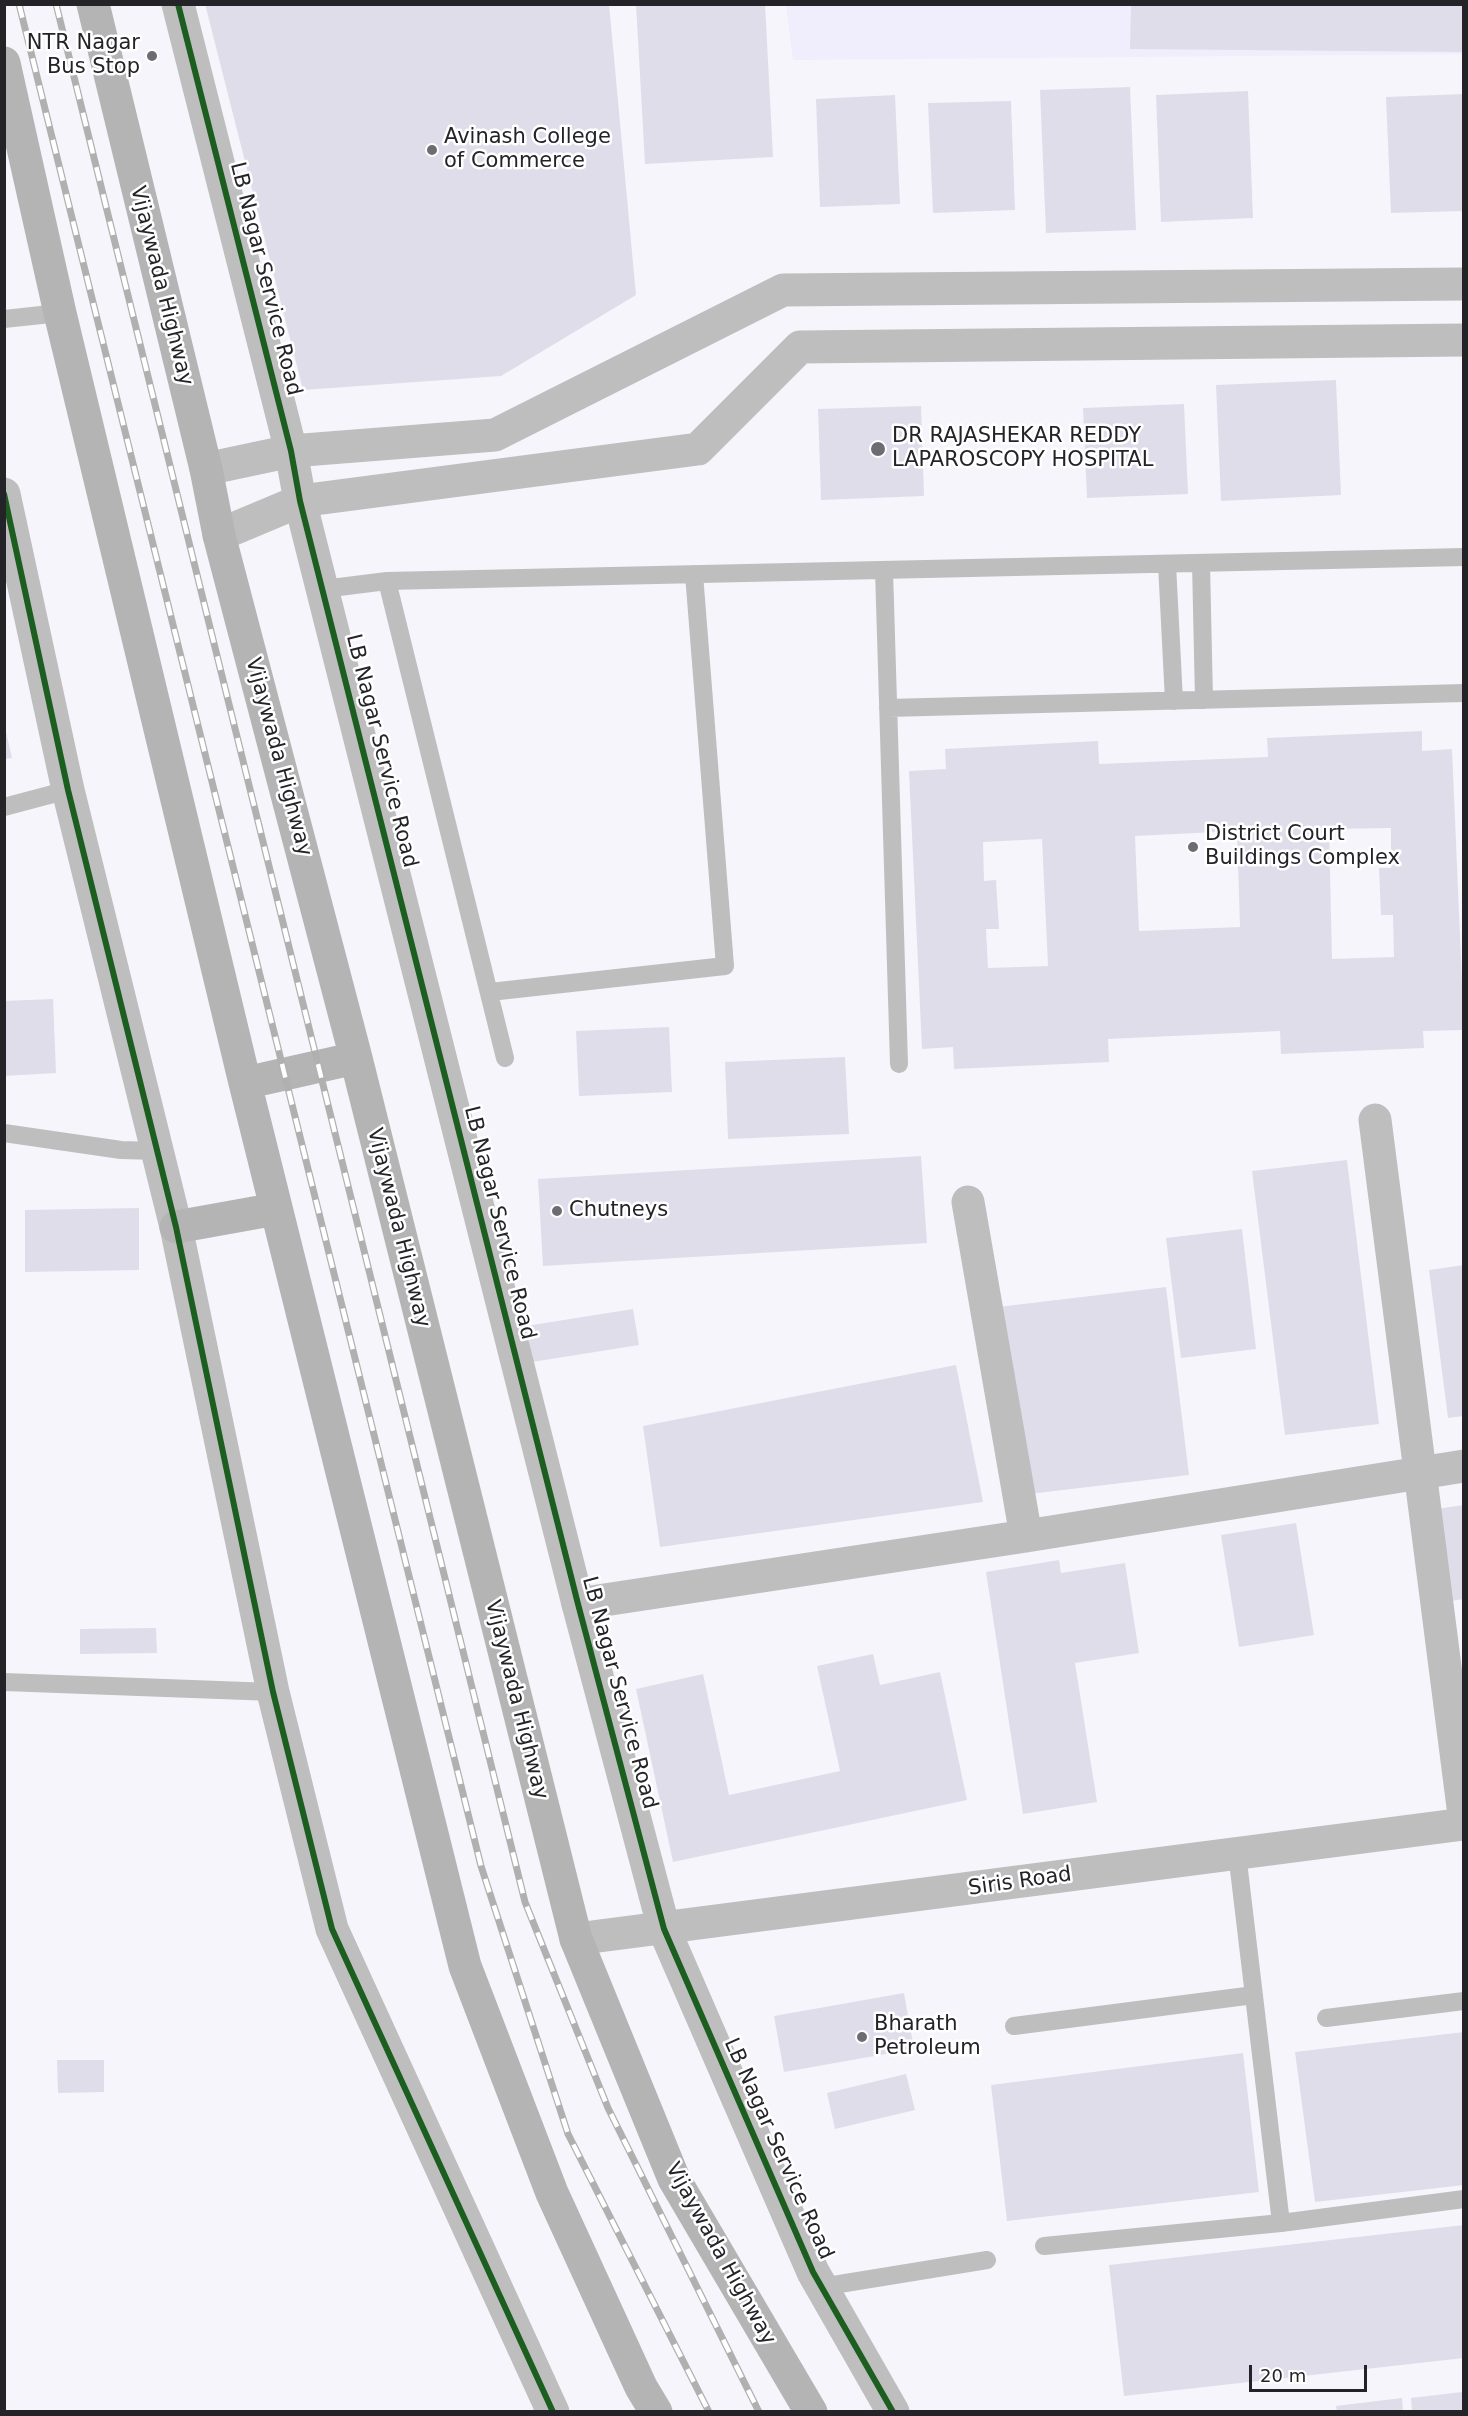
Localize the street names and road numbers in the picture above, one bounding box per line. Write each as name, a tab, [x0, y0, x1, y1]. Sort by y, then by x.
street label: LB Nagar Service Road	[224, 160, 306, 398]
street label: Vijaywada Highway	[124, 184, 198, 388]
street label: LB Nagar Service Road	[340, 632, 422, 870]
street label: Vijaywada Highway	[239, 655, 317, 859]
street label: LB Nagar Service Road	[458, 1104, 540, 1342]
street label: Vijaywada Highway	[361, 1126, 435, 1330]
street label: LB Nagar Service Road	[576, 1574, 662, 1812]
street label: Vijaywada Highway	[479, 1598, 553, 1802]
street label: Siris Road	[967, 1862, 1073, 1902]
street label: LB Nagar Service Road	[718, 2034, 838, 2264]
street label: Vijaywada Highway	[659, 2158, 781, 2350]

